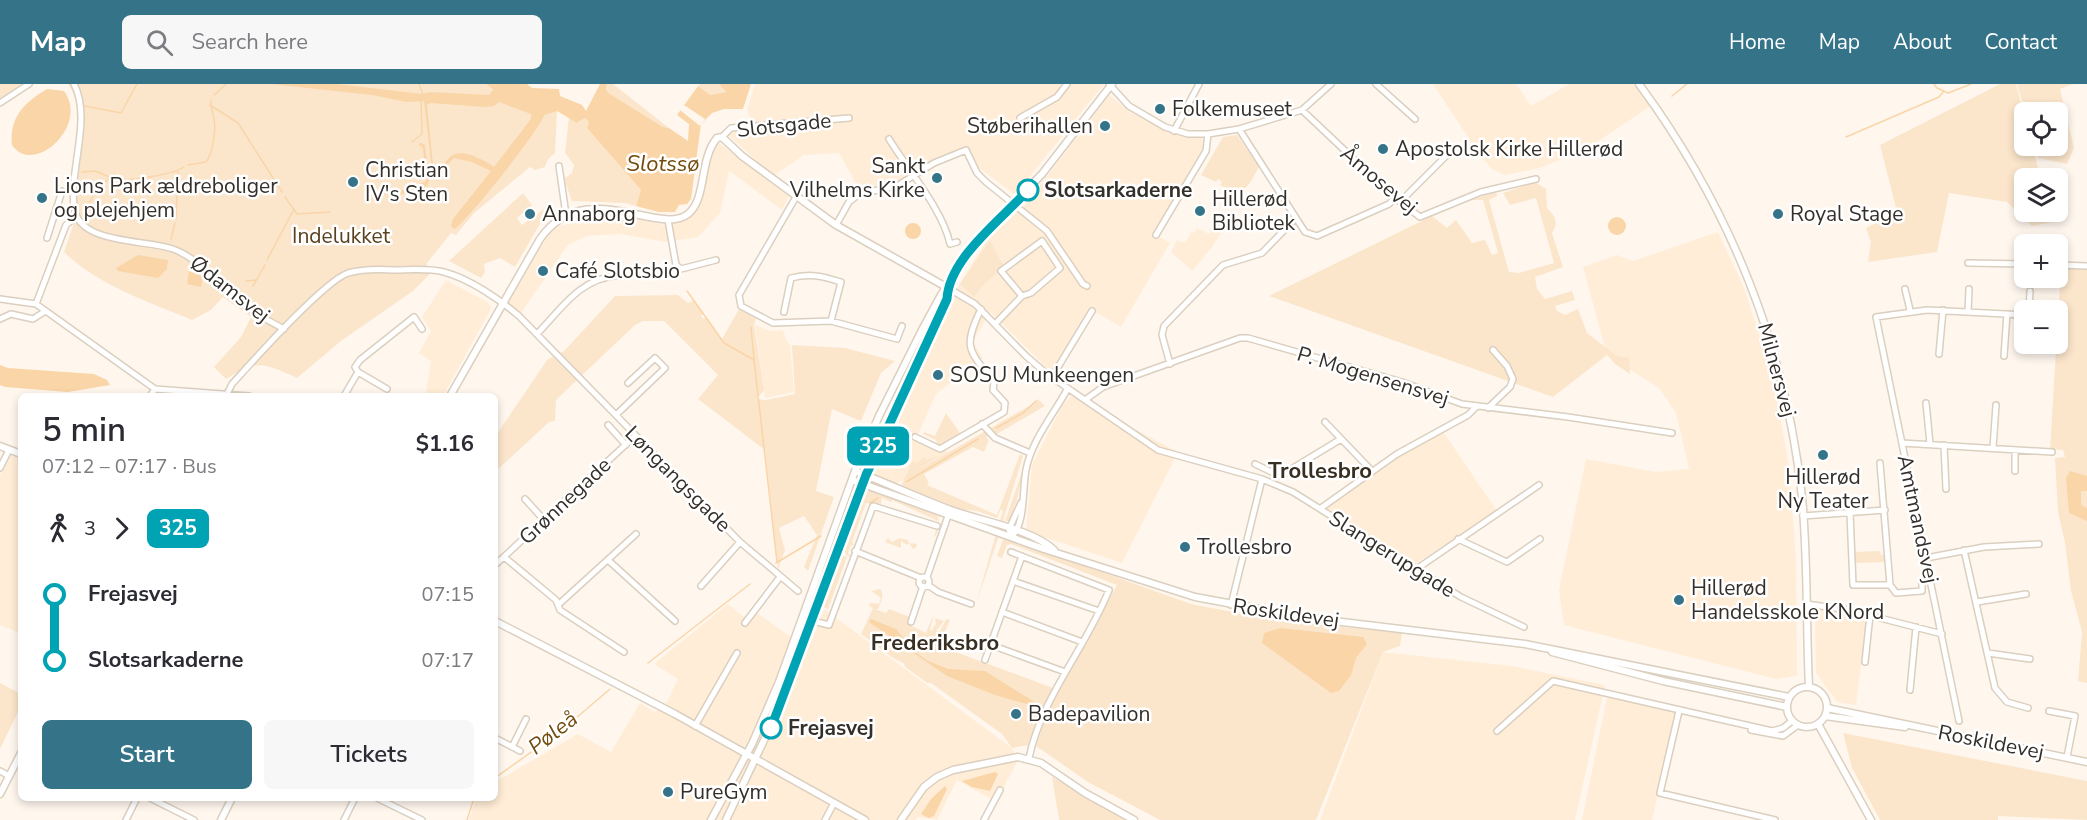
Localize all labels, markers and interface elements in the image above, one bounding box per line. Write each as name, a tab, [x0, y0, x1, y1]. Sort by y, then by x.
search box	[122, 15, 542, 69]
text: Map	[30, 23, 86, 61]
icon: search	[143, 26, 176, 59]
text: Search here	[191, 27, 308, 57]
text: Home	[1729, 28, 1786, 56]
text: Map	[1819, 28, 1860, 56]
text: About	[1893, 28, 1951, 56]
text: Contact	[1984, 28, 2057, 56]
place label: Folkemuseet	[1172, 95, 1293, 123]
marker: Folkemuseet	[1153, 102, 1167, 116]
map controls	[2014, 102, 2068, 354]
button: locate	[2014, 102, 2068, 156]
street label: Slotsgade	[735, 106, 833, 144]
place label: Støberihallen	[967, 112, 1093, 140]
marker: Støberihallen	[1098, 119, 1112, 133]
place label: Apostolsk Kirke Hillerød	[1395, 135, 1623, 163]
street label: Åmosevej	[1334, 139, 1424, 221]
marker: Apostolsk Kirke Hillerød	[1376, 142, 1390, 156]
water label: Slotssø	[626, 149, 700, 179]
place label: Sankt Vilhelms Kirke	[789, 152, 926, 204]
place label: Christian IV's Sten	[365, 156, 449, 208]
button: layers	[2014, 168, 2068, 222]
marker: Sankt Vilhelms Kirke	[930, 171, 944, 185]
place label: Lions Park ældreboliger og plejehjem	[54, 172, 278, 224]
marker: Christian IV's Sten	[346, 175, 360, 189]
place label: Slotsarkaderne	[1044, 176, 1192, 204]
marker: Slotsarkaderne	[1017, 179, 1039, 201]
place label: Hillerød Bibliotek	[1212, 185, 1295, 237]
marker: Lions Park ældreboliger og plejehjem	[35, 191, 49, 205]
place label: Annaborg	[542, 200, 636, 228]
place label: Royal Stage	[1790, 200, 1904, 228]
marker: Hillerød Bibliotek	[1193, 204, 1207, 218]
marker: Annaborg	[523, 207, 537, 221]
marker: Royal Stage	[1771, 207, 1785, 221]
park label: Indelukket	[292, 222, 391, 250]
button: +	[2014, 234, 2068, 288]
street label: Ødamsvej	[184, 249, 276, 329]
place label: Café Slotsbio	[555, 257, 680, 285]
marker: Café Slotsbio	[536, 264, 550, 278]
button: −	[2014, 300, 2068, 354]
street label: Milnersvej	[1751, 320, 1803, 420]
street label: P. Mogensensvej	[1294, 340, 1452, 412]
place label: SOSU Munkeengen	[950, 361, 1134, 389]
marker: SOSU Munkeengen	[931, 368, 945, 382]
text: 5 min	[42, 408, 126, 453]
street label: Løngangsgade	[619, 420, 737, 538]
line badge: 325	[844, 426, 912, 466]
text: $1.16	[416, 429, 474, 459]
text: 325	[859, 432, 897, 460]
marker: Hillerød Ny Teater	[1816, 448, 1830, 462]
street label: Grønnegade	[513, 451, 617, 551]
street label: Amtmandsvej	[1891, 452, 1945, 586]
text: 07:12 – 07:17 · Bus	[42, 453, 217, 480]
district label: Trollesbro	[1268, 456, 1372, 486]
place label: Hillerød Ny Teater	[1777, 463, 1869, 515]
street label: Slangerupgade	[1323, 504, 1461, 604]
icon: walk	[42, 512, 75, 545]
icon: forward	[105, 512, 138, 545]
text: 325	[159, 514, 197, 542]
text: 3	[84, 515, 96, 542]
place label: Trollesbro	[1197, 533, 1292, 561]
marker: Trollesbro	[1178, 540, 1192, 554]
place label: Hillerød Handelsskole KNord	[1691, 574, 1884, 626]
text: Frejasvej	[88, 579, 178, 609]
text: 07:15	[421, 581, 474, 608]
street label: Roskildevej	[1231, 592, 1341, 634]
marker: Hillerød Handelsskole KNord	[1672, 593, 1686, 607]
district label: Frederiksbro	[871, 628, 999, 658]
text: Slotsarkaderne	[88, 645, 243, 675]
text: 07:17	[421, 647, 474, 674]
place label: Badepavilion	[1028, 700, 1150, 728]
water label: Pøleå	[522, 704, 584, 762]
marker: Badepavilion	[1009, 707, 1023, 721]
place label: Frejasvej	[788, 714, 874, 742]
marker: Frejasvej	[760, 717, 782, 739]
street label: Roskildevej	[1936, 718, 2046, 766]
button: Start	[42, 720, 252, 789]
button: Tickets	[264, 720, 474, 789]
place label: PureGym	[680, 778, 768, 806]
marker: PureGym	[661, 785, 675, 799]

